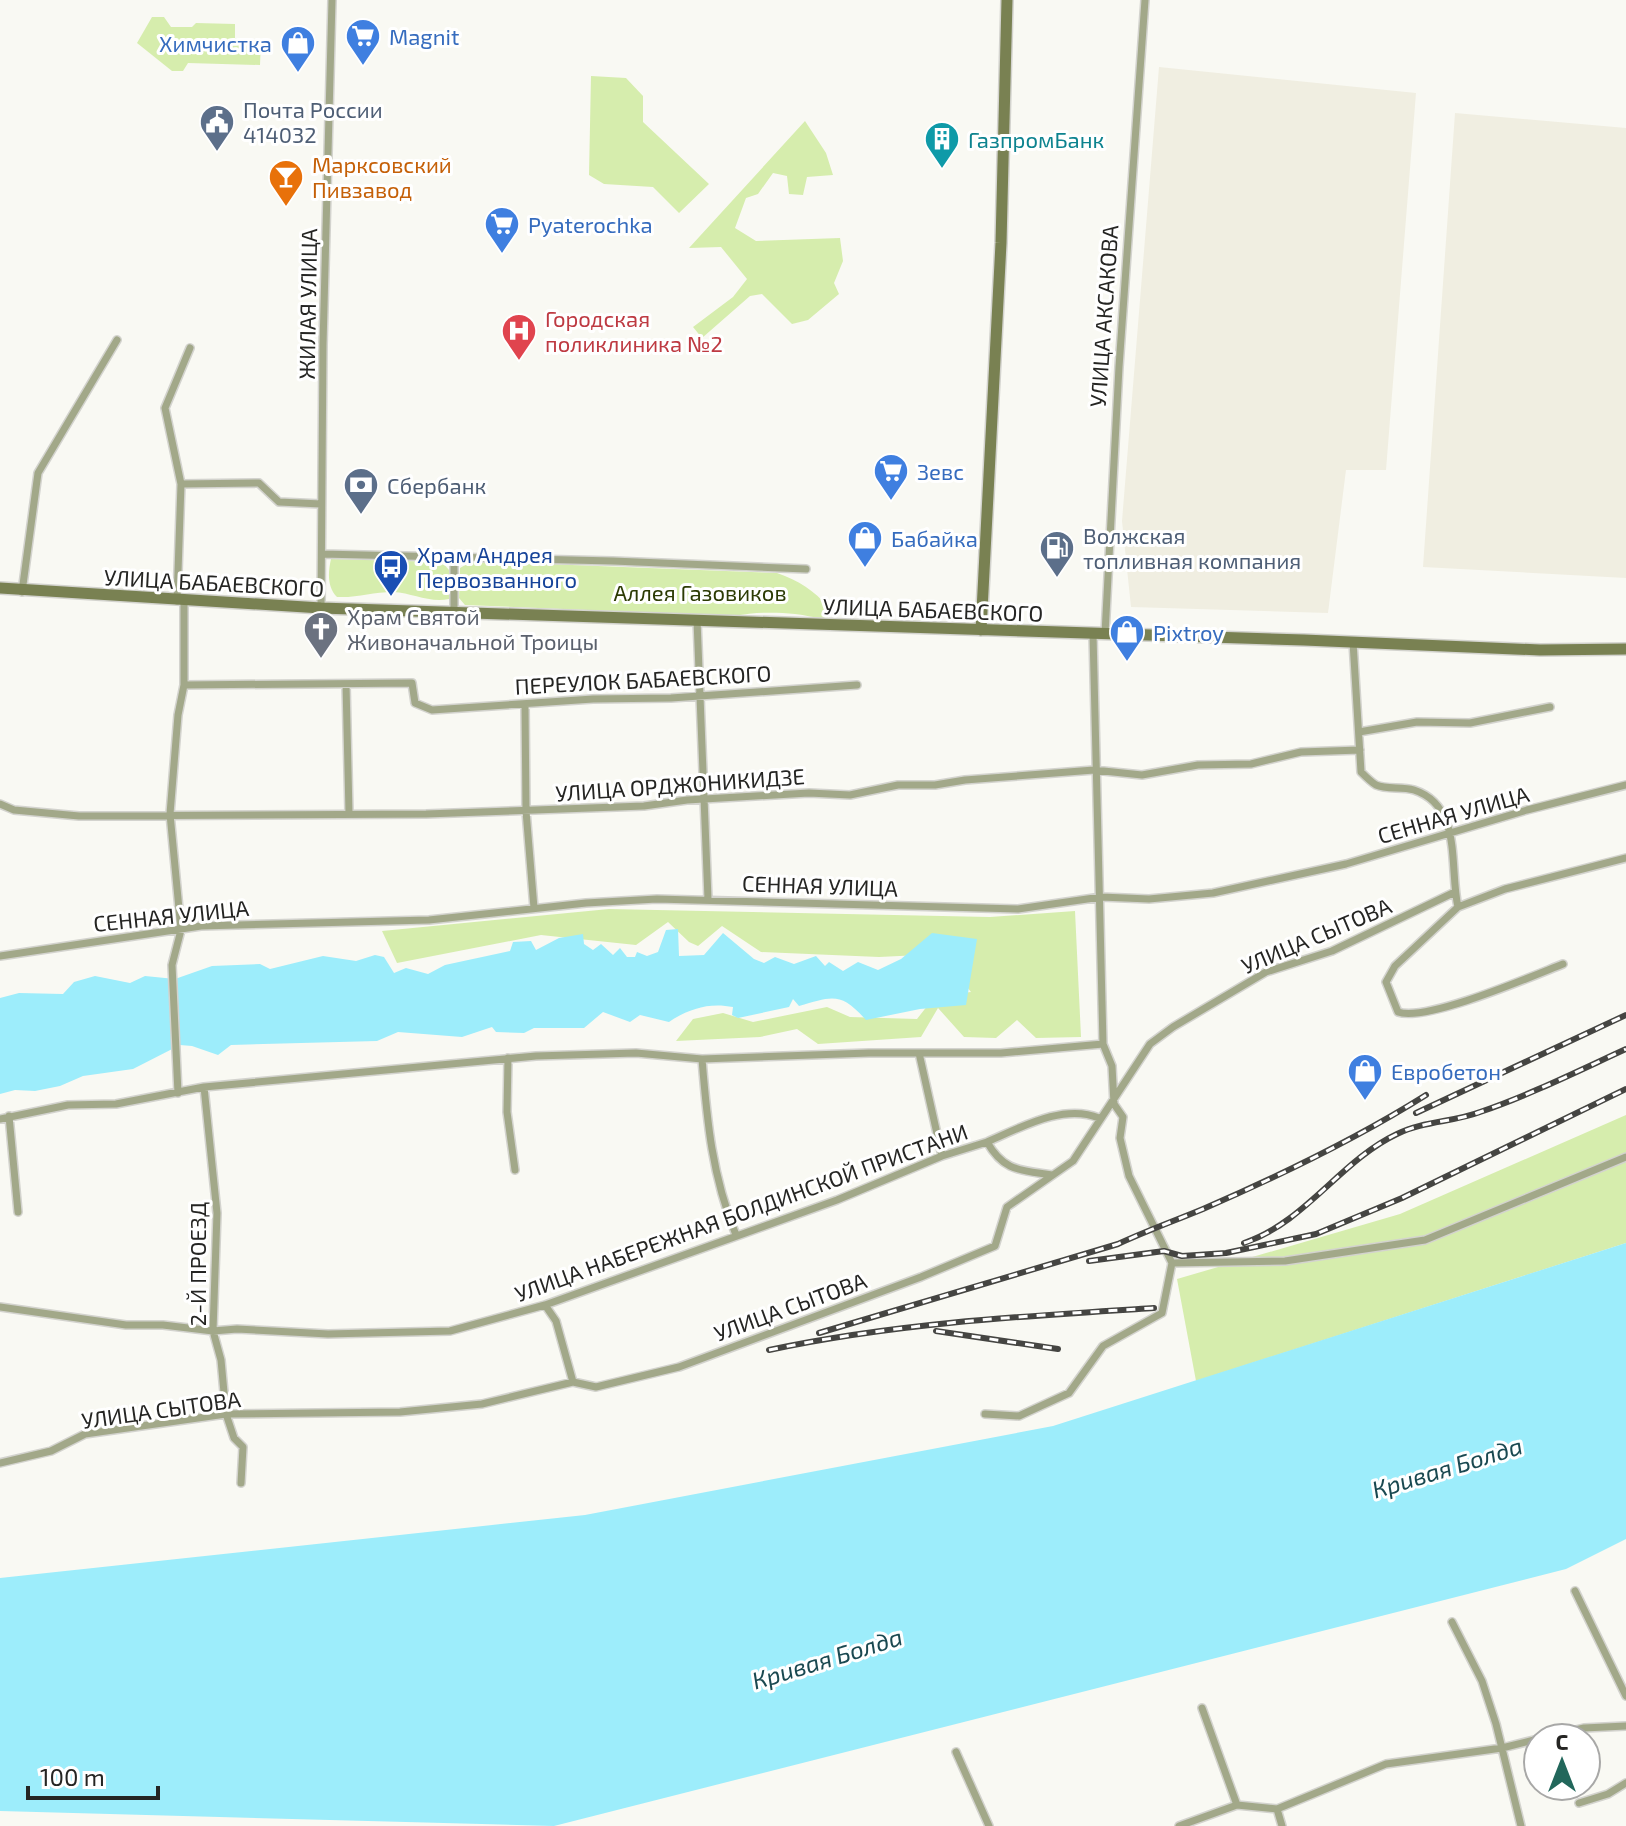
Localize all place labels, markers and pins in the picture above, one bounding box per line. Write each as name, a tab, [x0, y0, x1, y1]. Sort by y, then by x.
supermarket icon: Magnit	[344, 17, 382, 67]
place label: Magnit	[389, 23, 459, 49]
shop icon: Химчистка	[279, 24, 317, 74]
place label: Химчистка	[159, 30, 272, 56]
place label: Почта России 414032	[243, 96, 383, 147]
public building icon: Почта России 414032	[198, 103, 236, 153]
building icon: ГазпромБанк	[923, 120, 961, 170]
place label: ГазпромБанк	[968, 126, 1105, 152]
place label: Марксовский Пивзавод	[312, 151, 452, 202]
bar icon: Марксовский Пивзавод	[267, 158, 305, 208]
supermarket icon: Pyaterochka	[483, 205, 521, 255]
place label: Pyaterochka	[528, 211, 653, 237]
place label: Городская поликлиника №2	[545, 305, 723, 356]
hospital icon: Городская поликлиника №2	[500, 312, 538, 362]
supermarket icon: Зевс	[872, 452, 910, 502]
place label: Зевс	[917, 458, 964, 484]
bank icon: Сбербанк	[342, 466, 380, 516]
place label: Сбербанк	[387, 472, 486, 498]
shop icon: Бабайка	[846, 519, 884, 569]
place label: Волжская топливная компания	[1083, 522, 1301, 573]
place label: Бабайка	[891, 525, 978, 551]
fuel station icon: Волжская топливная компания	[1038, 529, 1076, 579]
place label: Храм Андрея Первозванного	[417, 541, 577, 592]
bus stop icon: Храм Андрея Первозванного	[372, 548, 410, 598]
place label: Храм Святой Живоначальной Троицы	[347, 603, 598, 654]
church icon: Храм Святой Живоначальной Троицы	[302, 610, 340, 660]
shop icon: Pixtroy	[1108, 613, 1146, 663]
place label: Pixtroy	[1153, 619, 1224, 645]
shop icon: Евробетон	[1346, 1052, 1384, 1102]
place label: Евробетон	[1391, 1058, 1501, 1084]

